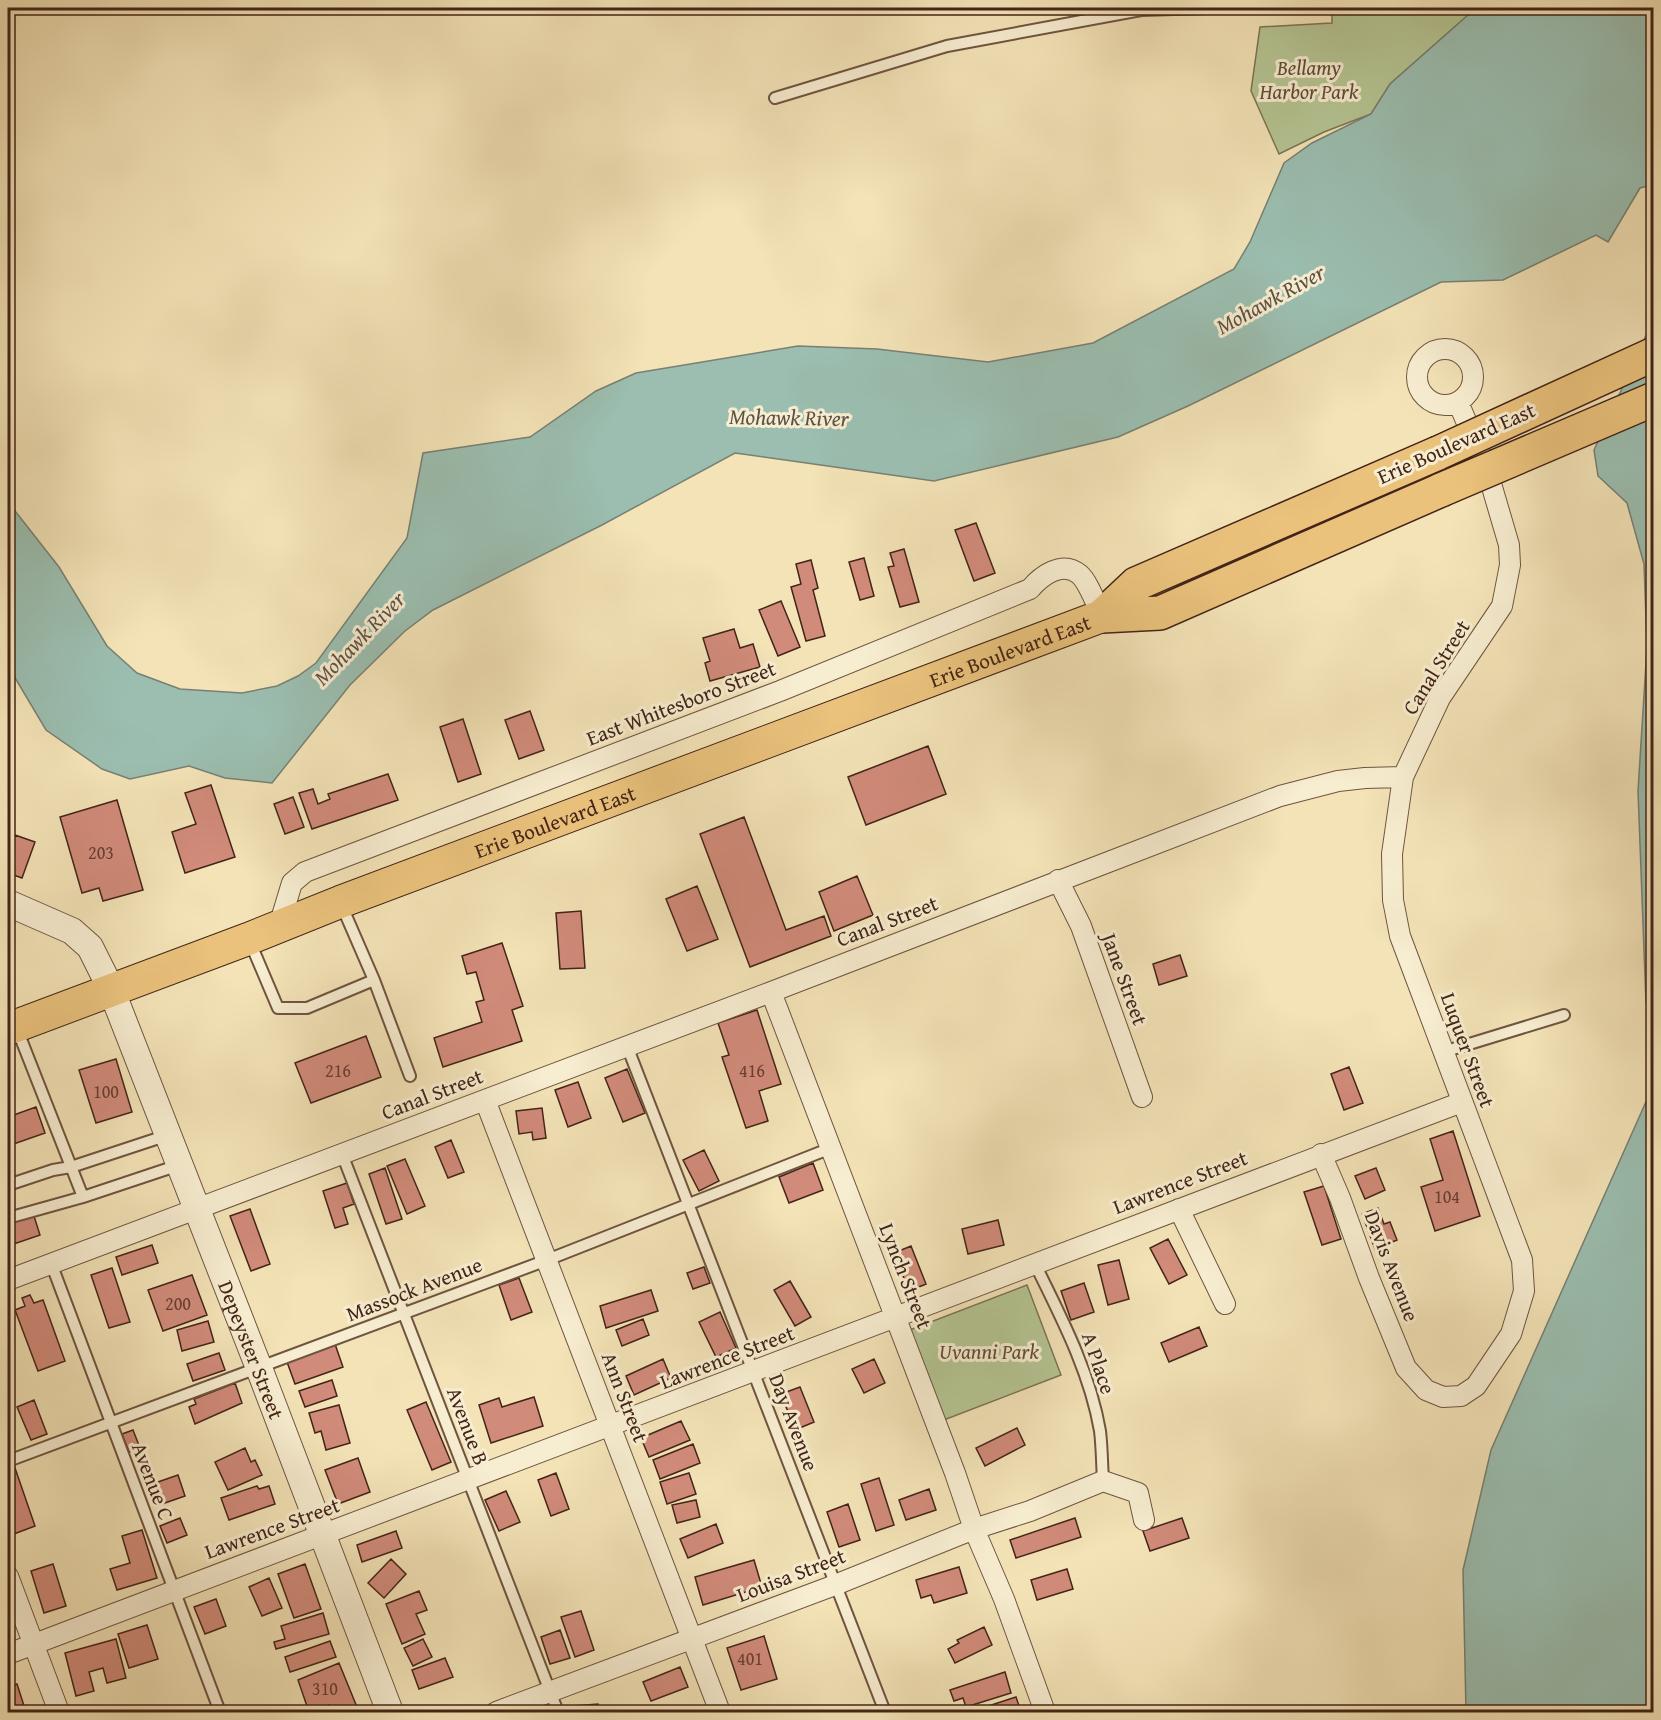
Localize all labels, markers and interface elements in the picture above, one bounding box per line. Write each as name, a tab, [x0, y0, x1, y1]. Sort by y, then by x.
park label: Bellamy Harbor Park	[1259, 52, 1359, 107]
water label: Mohawk River	[1210, 256, 1331, 342]
street label: Erie Boulevard East	[1372, 394, 1540, 492]
water label: Mohawk River	[729, 400, 850, 434]
water label: Mohawk River	[306, 583, 413, 692]
street label: Erie Boulevard East	[925, 606, 1095, 695]
street label: Canal Street	[1395, 613, 1478, 720]
street label: East Whitesboro Street	[582, 652, 781, 753]
street label: Erie Boulevard East	[470, 777, 640, 866]
house number: 203	[88, 839, 114, 866]
street label: Canal Street	[832, 887, 943, 955]
street label: Jane Street	[1093, 926, 1156, 1030]
street label: Luquer Street	[1433, 988, 1503, 1112]
house number: 216	[325, 1057, 351, 1084]
house number: 416	[739, 1057, 765, 1084]
street label: Canal Street	[377, 1060, 488, 1128]
house number: 100	[93, 1078, 119, 1105]
street label: Lawrence Street	[1108, 1142, 1252, 1222]
house number: 104	[1434, 1183, 1460, 1210]
street label: Davis Avenue	[1357, 1206, 1427, 1326]
street label: Lynch Street	[872, 1219, 941, 1334]
street label: Massock Avenue	[342, 1249, 487, 1329]
street label: Depeyster Street	[211, 1276, 293, 1424]
house number: 200	[165, 1290, 191, 1317]
street label: Lawrence Street	[655, 1317, 799, 1397]
street label: A Place	[1074, 1328, 1124, 1398]
park label: Uvanni Park	[939, 1336, 1039, 1367]
street label: Ann Street	[594, 1348, 657, 1447]
street label: Day Avenue	[761, 1369, 827, 1475]
street label: Avenue B	[439, 1383, 497, 1469]
street label: Avenue C	[124, 1438, 182, 1524]
street label: Lawrence Street	[200, 1489, 344, 1567]
street label: Louisa Street	[732, 1540, 850, 1610]
house number: 401	[737, 1645, 763, 1672]
house number: 310	[312, 1675, 338, 1702]

